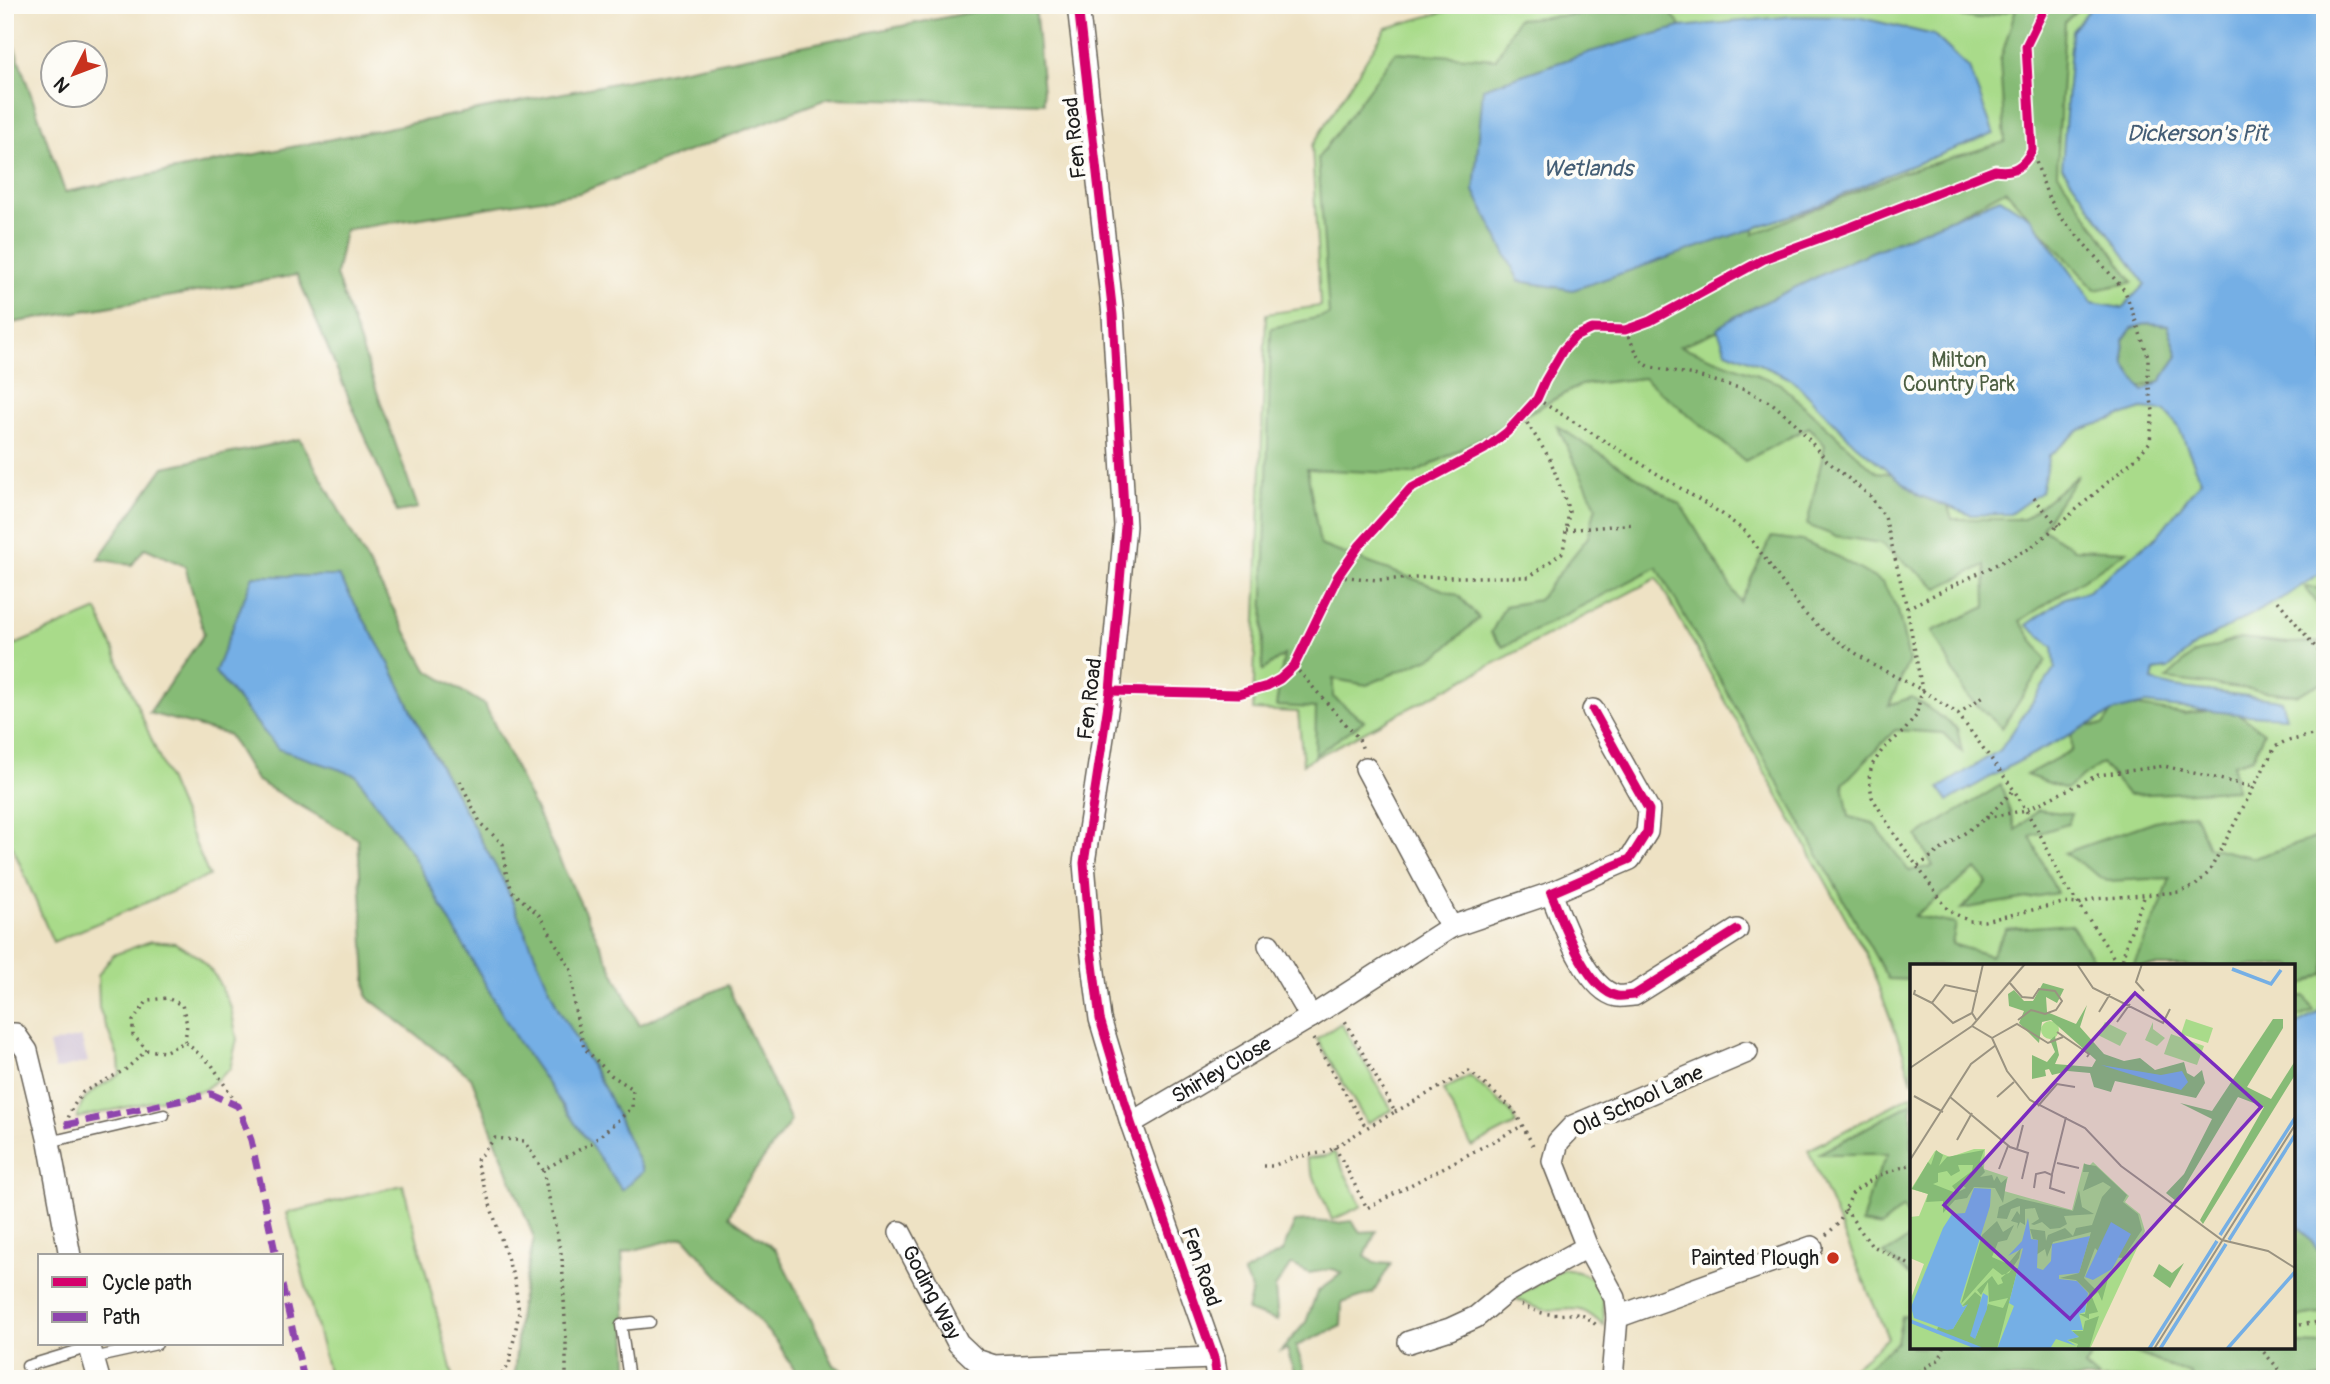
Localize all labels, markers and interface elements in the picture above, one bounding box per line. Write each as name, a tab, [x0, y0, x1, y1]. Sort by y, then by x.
north arrow	[38, 38, 108, 108]
text: N	[49, 72, 75, 98]
street label: Fen Road	[1057, 96, 1093, 180]
water label: Dickerson's Pit	[2127, 119, 2270, 148]
water label: Wetlands	[1543, 154, 1636, 183]
park label: Milton Country Park	[1903, 347, 2016, 398]
street label: Fen Road	[1072, 657, 1108, 741]
inset map	[1910, 964, 2295, 1349]
street label: Shirley Close	[1167, 1029, 1277, 1110]
street label: Old School Lane	[1568, 1059, 1708, 1143]
street label: Fen Road	[1175, 1224, 1227, 1310]
street label: Goding Way	[896, 1240, 967, 1344]
place label: Painted Plough	[1691, 1245, 1819, 1272]
marker: Painted Plough	[1825, 1250, 1841, 1266]
legend	[38, 1254, 284, 1346]
text: Cycle path	[102, 1270, 192, 1297]
text: Path	[102, 1304, 140, 1331]

